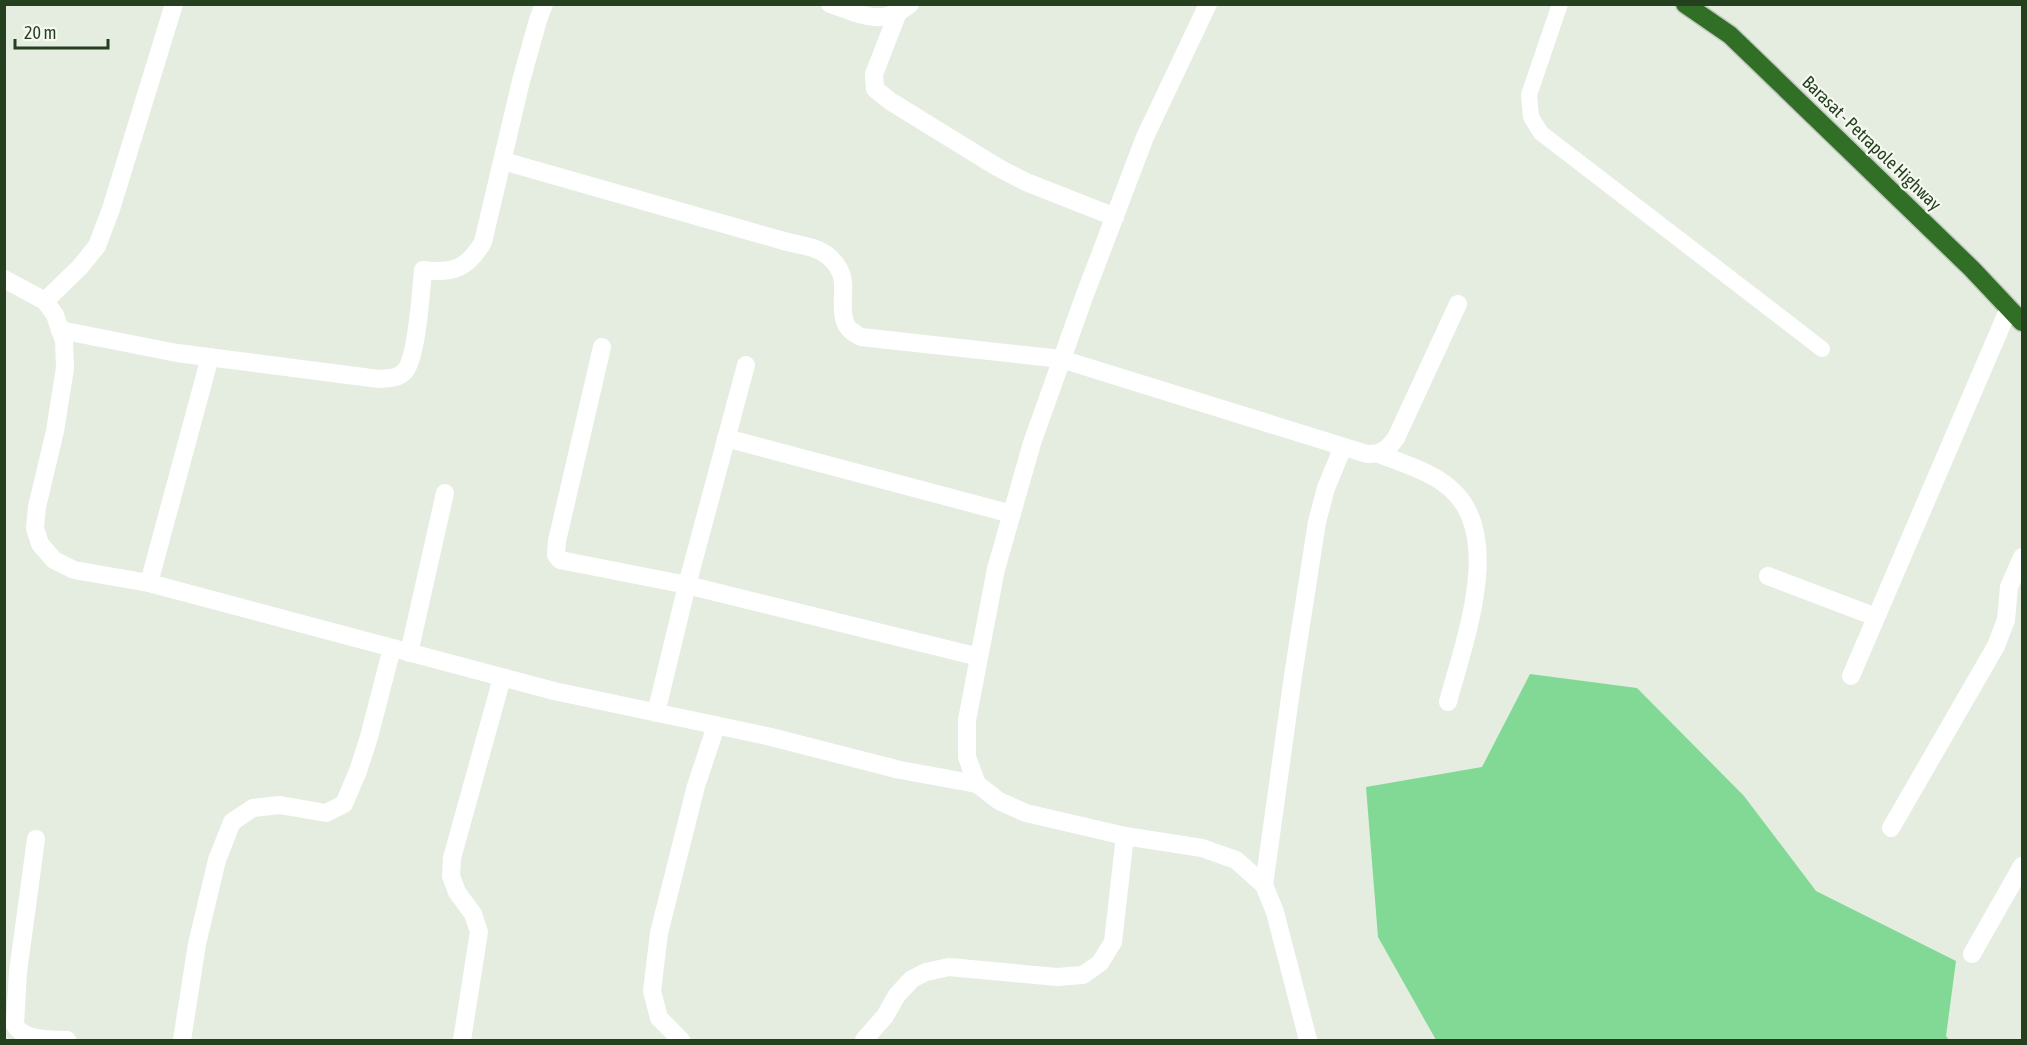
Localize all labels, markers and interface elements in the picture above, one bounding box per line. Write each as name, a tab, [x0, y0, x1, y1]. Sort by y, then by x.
scale bar	[15, 12, 108, 50]
text: 20 m	[24, 22, 56, 43]
street label: Barasat - Petrapole Highway	[1798, 71, 1946, 215]

